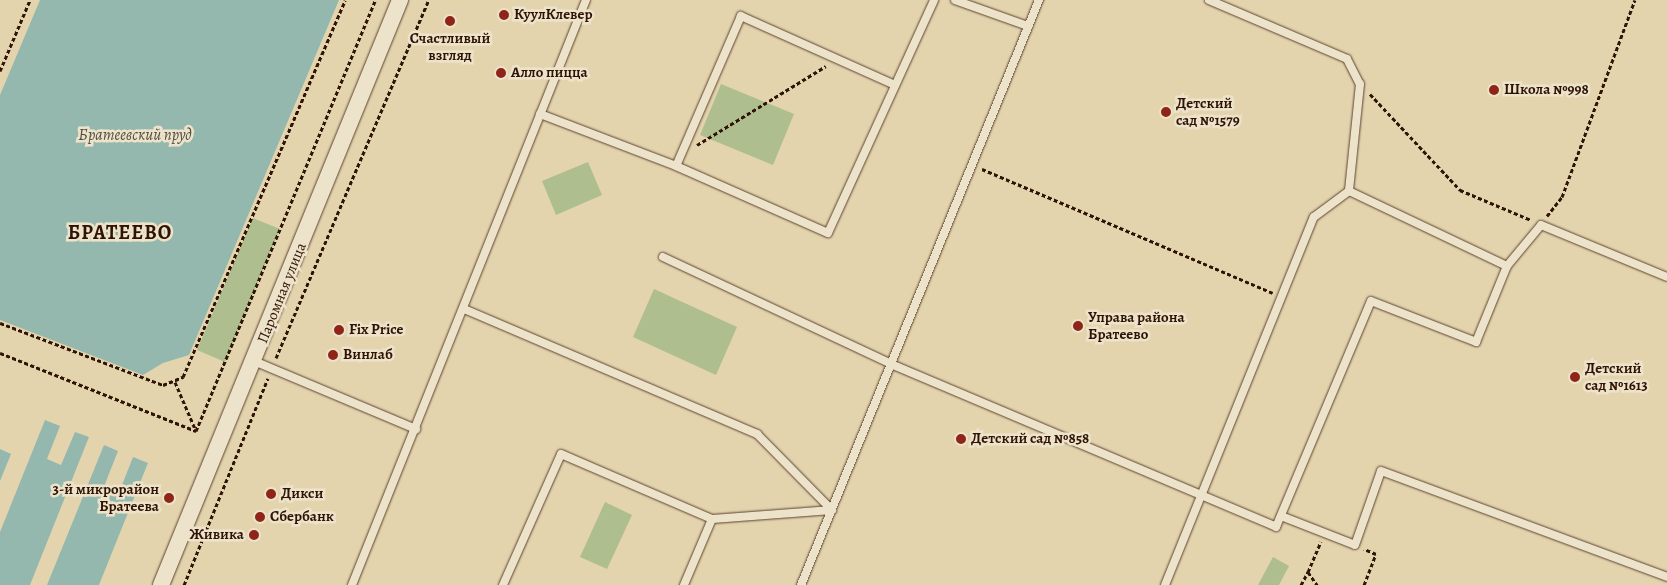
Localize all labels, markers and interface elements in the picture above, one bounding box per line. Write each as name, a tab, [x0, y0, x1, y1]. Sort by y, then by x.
place label: КуулКлевер	[514, 6, 592, 24]
marker: КуулКлевер	[498, 9, 510, 21]
marker: Счастливый взгляд	[444, 15, 456, 27]
place label: Счастливый взгляд	[410, 29, 490, 64]
place label: Алло пицца	[511, 64, 588, 82]
marker: Алло пицца	[495, 67, 507, 79]
place label: Школа №998	[1504, 81, 1589, 99]
marker: Школа №998	[1488, 84, 1500, 96]
place label: Детский сад №1579	[1176, 94, 1240, 129]
marker: Детский сад №1579	[1160, 106, 1172, 118]
water label: Братеевский пруд	[78, 125, 192, 145]
district label: БРАТЕЕВО	[67, 220, 173, 244]
street label: Паромная улица	[254, 240, 310, 346]
place label: Управа района Братеево	[1088, 308, 1185, 343]
marker: Управа района Братеево	[1072, 320, 1084, 332]
place label: Fix Price	[349, 321, 403, 339]
marker: Fix Price	[333, 324, 345, 336]
place label: Винлаб	[343, 346, 393, 364]
marker: Винлаб	[327, 349, 339, 361]
place label: Детский сад №1613	[1585, 359, 1648, 394]
marker: Детский сад №1613	[1569, 371, 1581, 383]
place label: Детский сад №858	[971, 430, 1089, 448]
marker: Детский сад №858	[955, 433, 967, 445]
place label: 3-й микрорайон Братеева	[53, 480, 159, 515]
place label: Дикси	[281, 485, 323, 503]
marker: Дикси	[265, 488, 277, 500]
marker: 3-й микрорайон Братеева	[163, 492, 175, 504]
place label: Сбербанк	[270, 508, 334, 526]
marker: Сбербанк	[254, 511, 266, 523]
place label: Живика	[189, 526, 244, 544]
marker: Живика	[248, 529, 260, 541]

